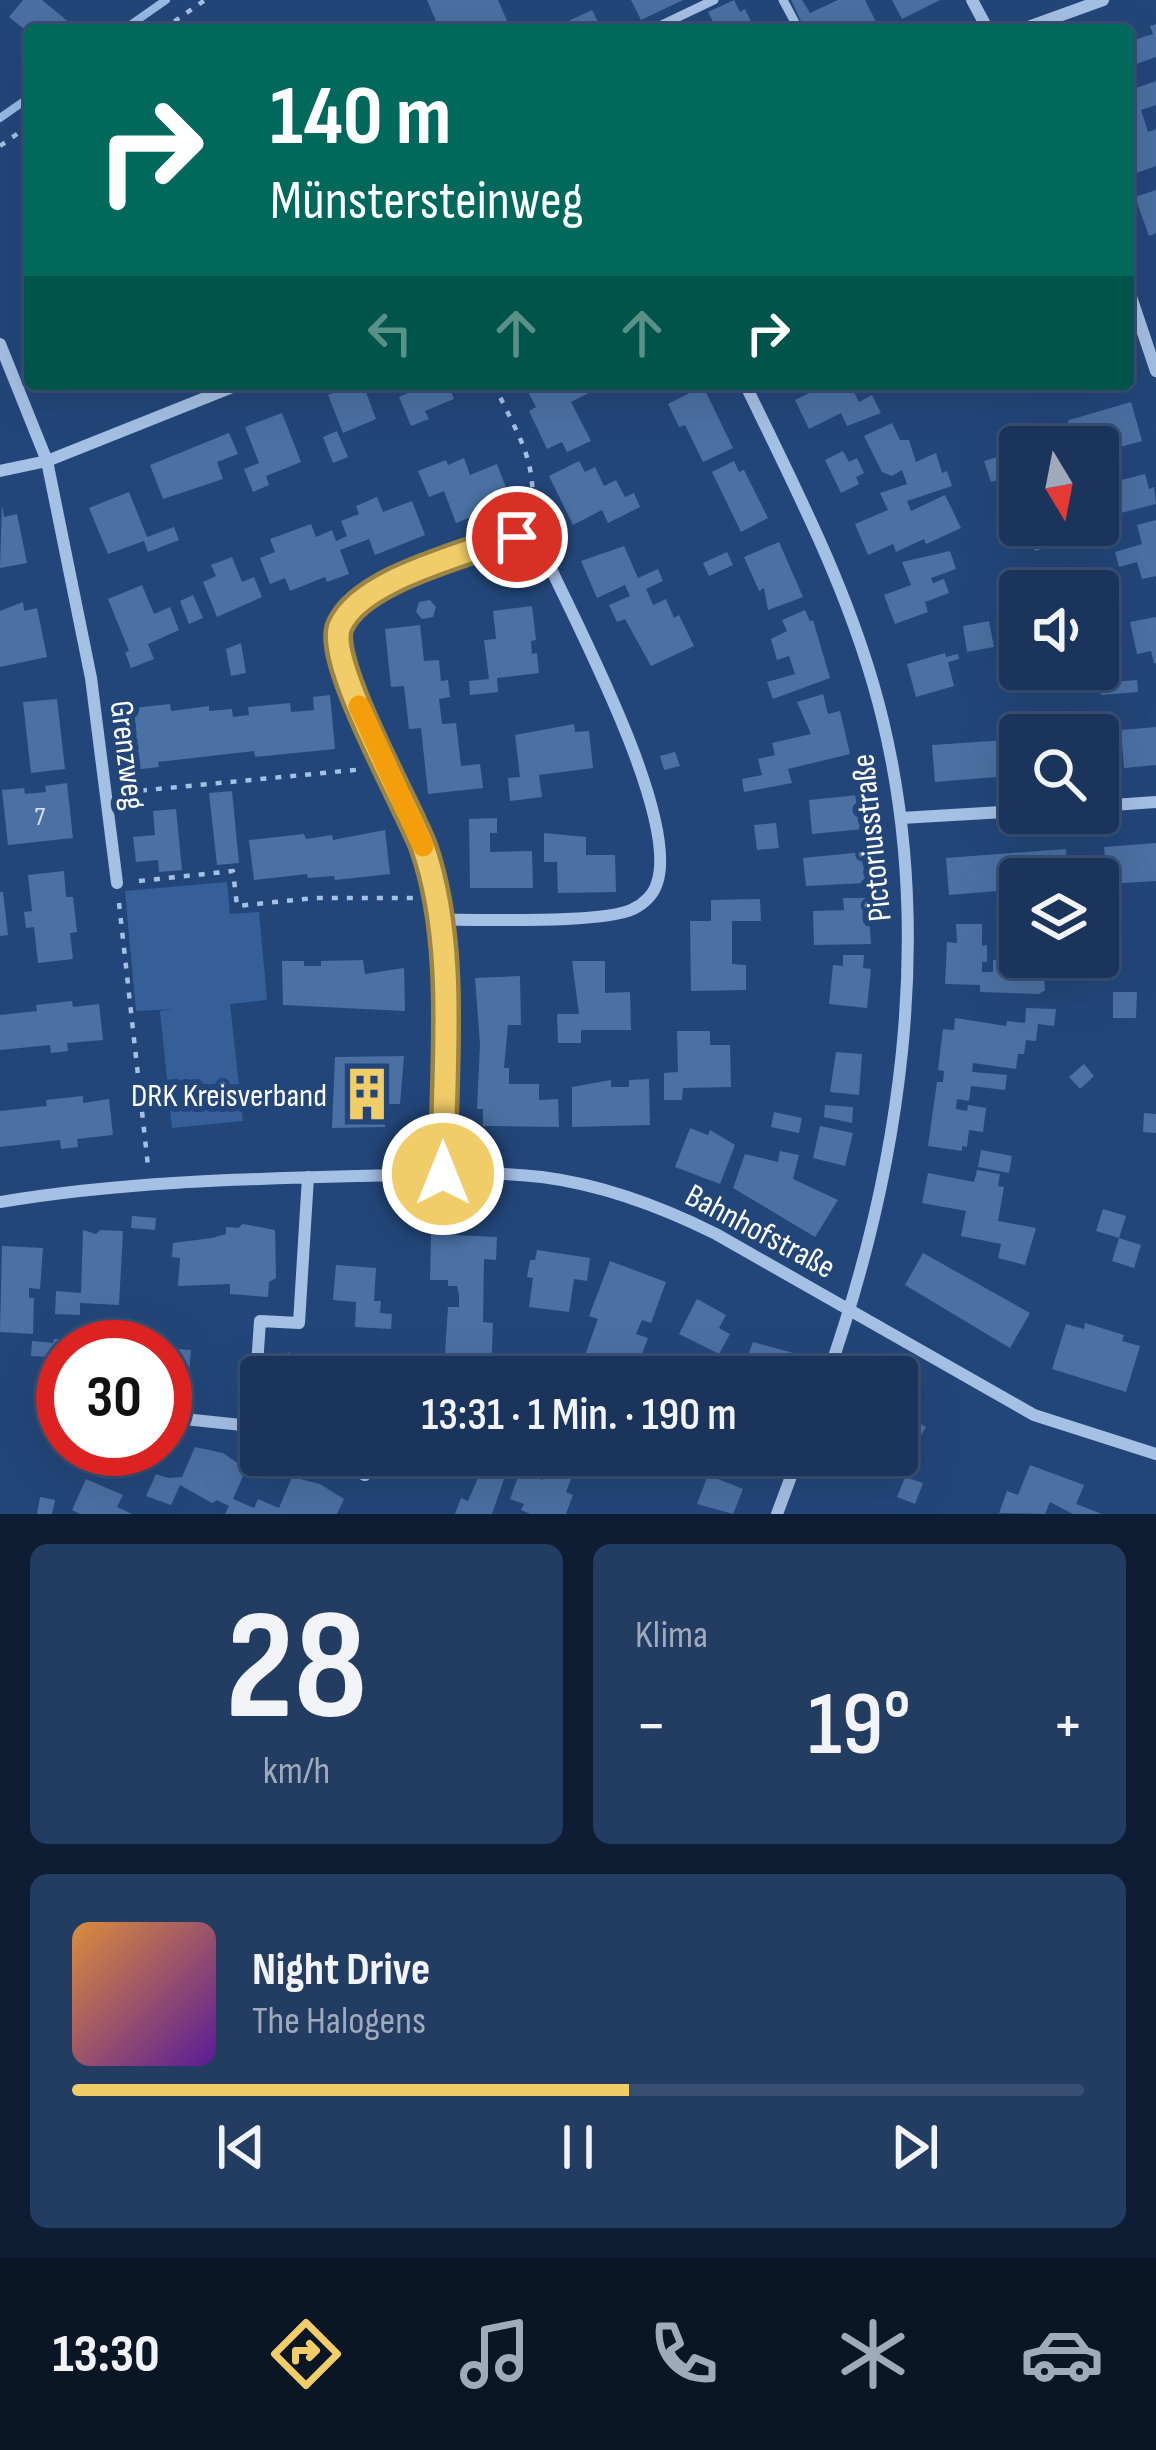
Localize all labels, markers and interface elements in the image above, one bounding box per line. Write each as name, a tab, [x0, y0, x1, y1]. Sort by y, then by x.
text: 140 m	[270, 67, 451, 168]
icon: right	[72, 72, 228, 228]
text: Münstersteinweg	[270, 169, 583, 234]
icon: left	[357, 300, 423, 366]
icon: ahead	[483, 300, 549, 366]
icon: ahead	[609, 300, 675, 366]
icon: right	[735, 300, 801, 366]
north arrow	[999, 426, 1119, 546]
map controls	[999, 426, 1119, 978]
pin	[466, 486, 568, 588]
icon: arrive	[484, 504, 550, 570]
button: sound	[999, 570, 1119, 690]
street label: Grenzweg	[100, 698, 154, 812]
button: search	[999, 714, 1119, 834]
street label: Pictoriusstraße	[843, 752, 901, 923]
house number: 7	[35, 801, 46, 833]
button: layers	[999, 858, 1119, 978]
building icon: DRK Kreisverband	[338, 1065, 396, 1123]
place label: DRK Kreisverband	[131, 1076, 327, 1116]
position arrow	[380, 1111, 506, 1237]
street label: Bahnhofstraße	[678, 1176, 842, 1288]
speed limit sign: 30	[36, 1320, 192, 1476]
text: 13:31 · 1 Min. · 190 m	[421, 1388, 737, 1443]
text: 28	[226, 1576, 367, 1763]
text: Klima	[635, 1612, 708, 1659]
text: 19°	[808, 1672, 911, 1780]
text: −	[635, 1687, 667, 1766]
text: +	[1052, 1687, 1084, 1766]
text: km/h	[263, 1748, 330, 1795]
text: Night Drive	[252, 1943, 430, 1998]
text: The Halogens	[252, 1998, 426, 2045]
icon: previous	[208, 2114, 274, 2180]
icon: pause	[545, 2114, 611, 2180]
icon: next	[882, 2114, 948, 2180]
icon: directions	[264, 2312, 348, 2396]
icon: music	[453, 2312, 537, 2396]
icon: phone	[642, 2312, 726, 2396]
icon: climate	[831, 2312, 915, 2396]
icon: car	[1020, 2312, 1104, 2396]
text: 13:30	[52, 2322, 160, 2387]

